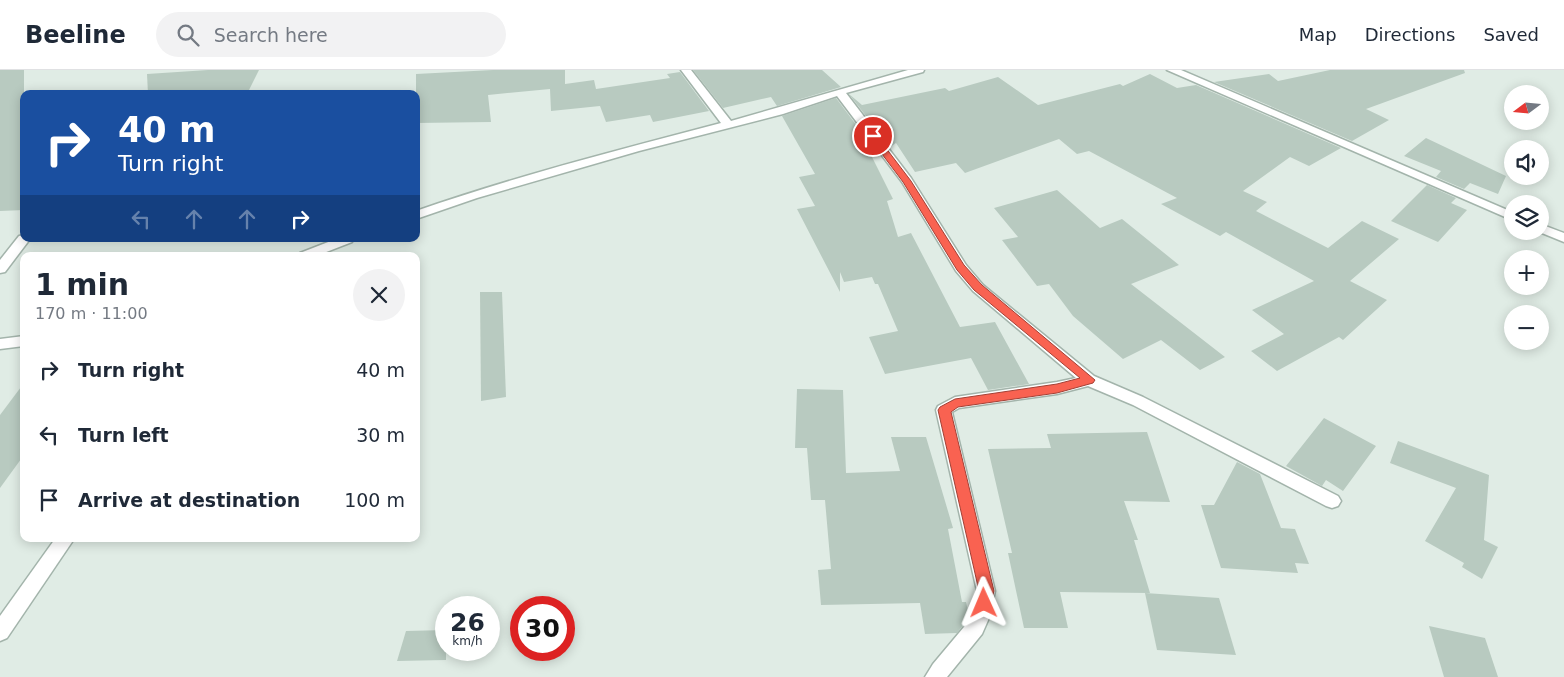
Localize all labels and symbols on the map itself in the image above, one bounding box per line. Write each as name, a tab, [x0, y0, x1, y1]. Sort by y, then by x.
north arrow	[1504, 85, 1549, 130]
pin	[852, 115, 894, 157]
position arrow	[957, 576, 1009, 628]
speed limit sign: 30	[510, 596, 575, 661]

